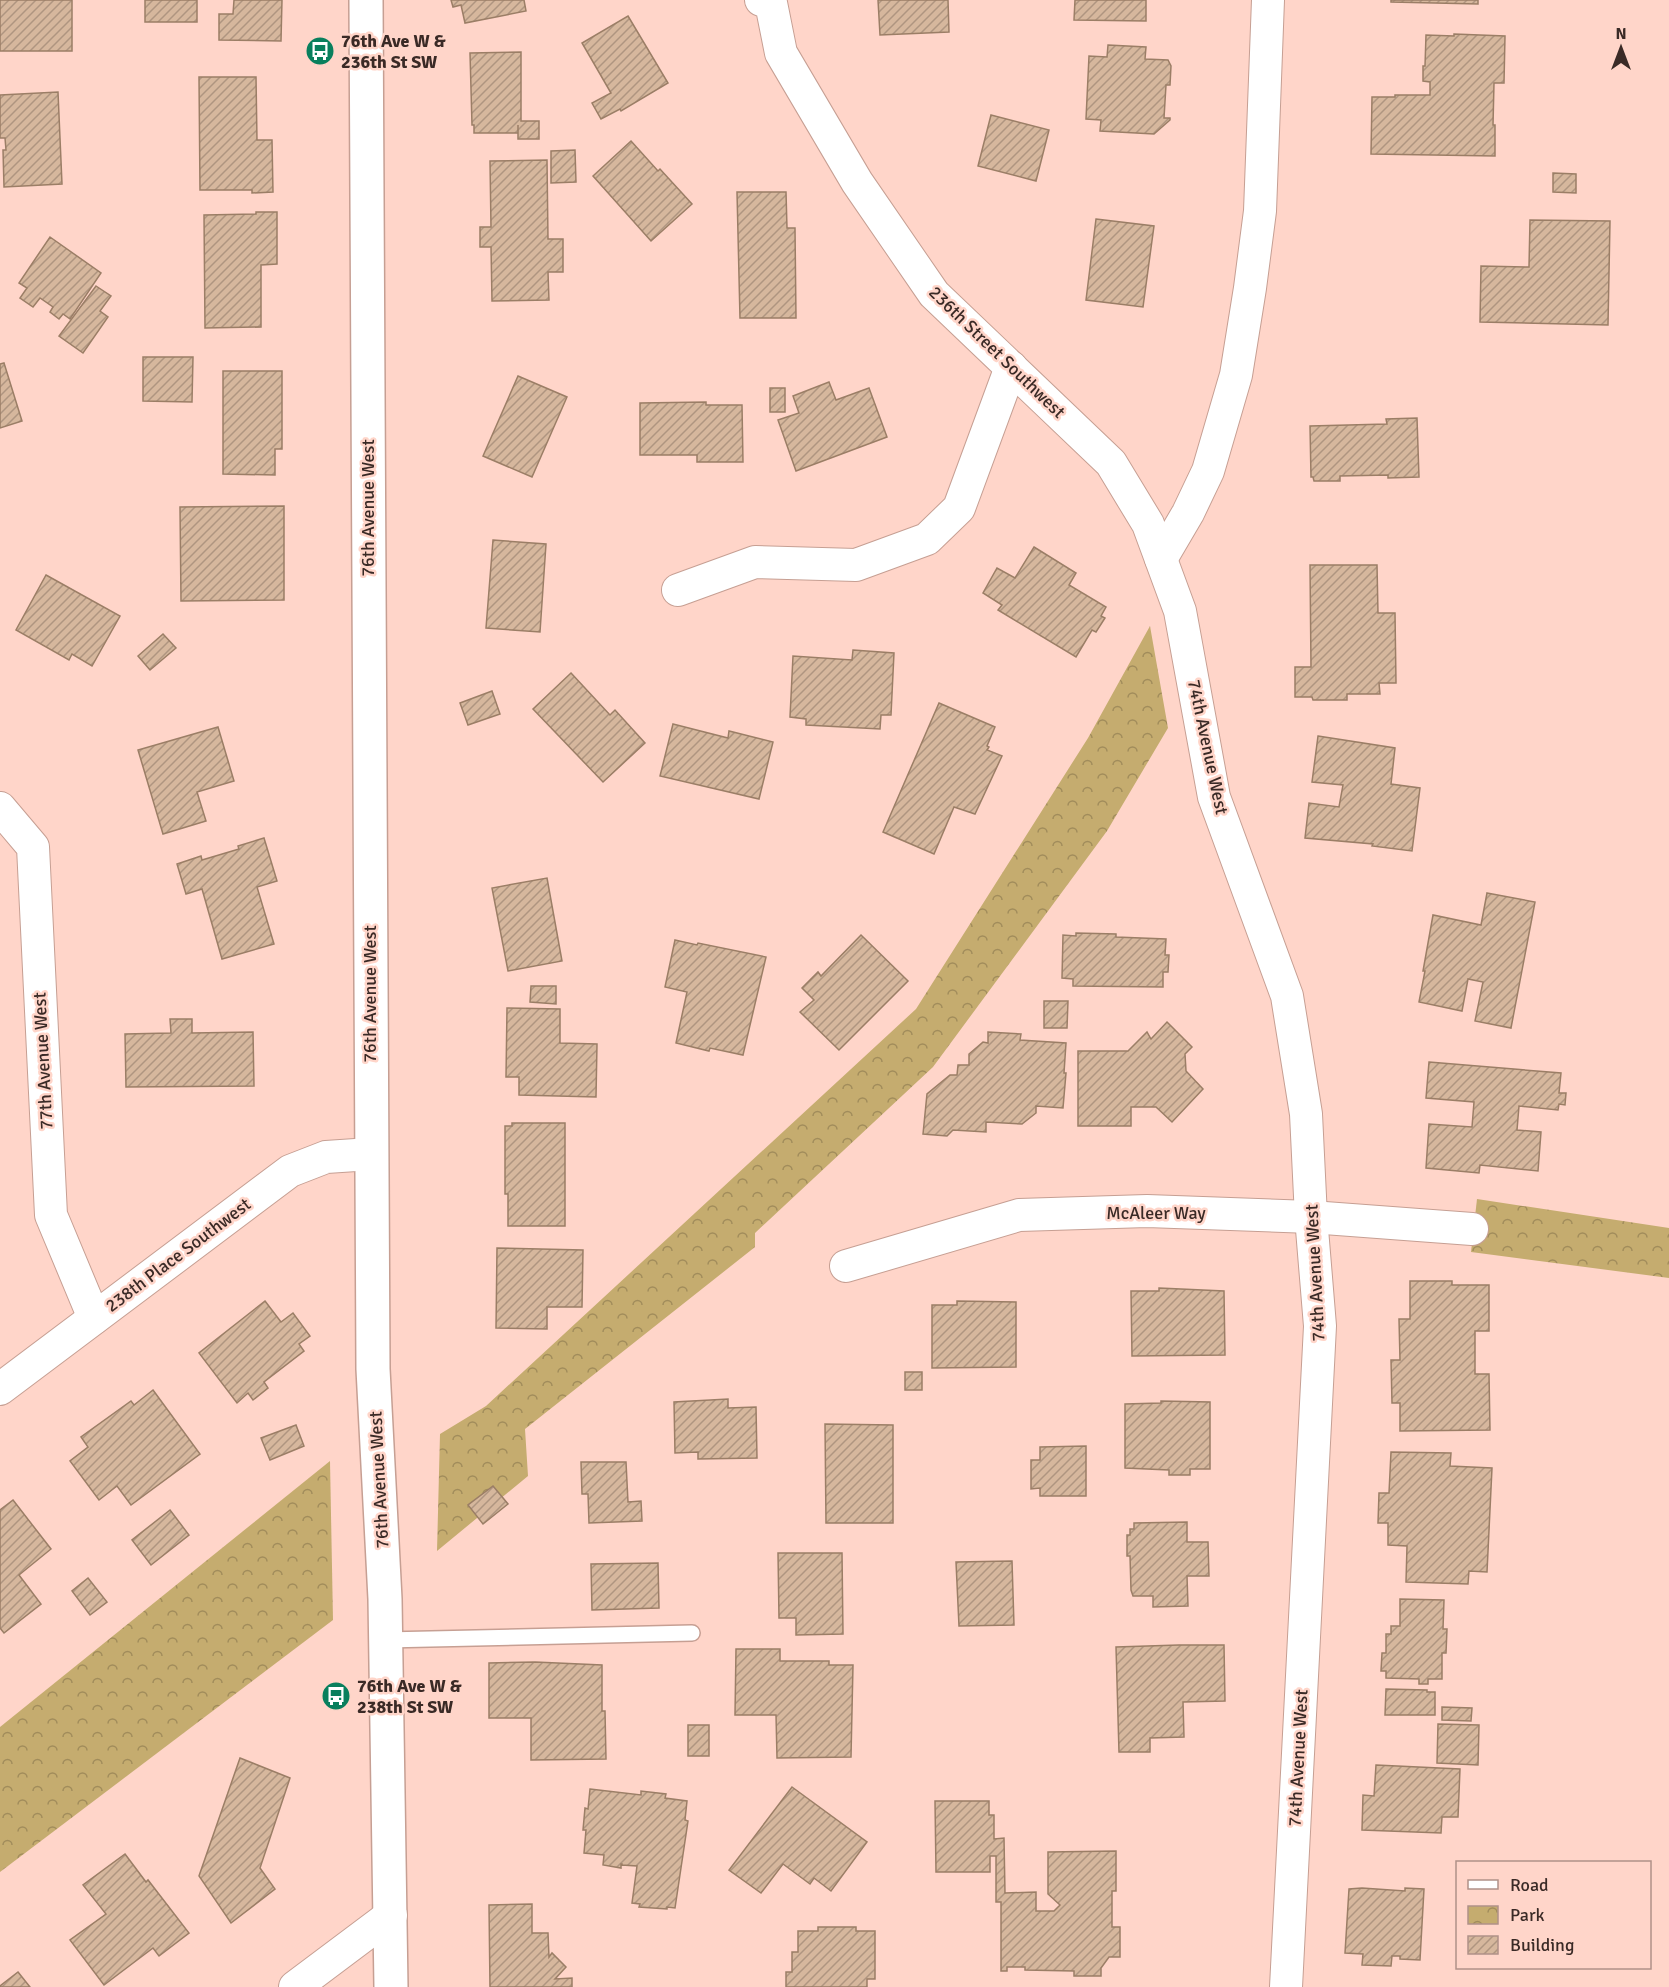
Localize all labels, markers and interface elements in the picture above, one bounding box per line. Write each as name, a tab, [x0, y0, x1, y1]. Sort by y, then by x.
north arrow	[1591, 18, 1651, 78]
text: N	[1615, 24, 1627, 44]
place label: 76th Ave W & 236th St SW	[341, 30, 446, 73]
bus stop icon: 76th Ave W & 236th St SW	[304, 35, 336, 67]
street label: 236th Street Southwest	[924, 281, 1070, 423]
street label: 76th Avenue West	[357, 439, 379, 577]
street label: 74th Avenue West	[1183, 677, 1233, 817]
street label: 76th Avenue West	[359, 925, 381, 1063]
street label: 77th Avenue West	[28, 992, 58, 1130]
street label: 238th Place Southwest	[101, 1193, 255, 1317]
street label: McAleer Way	[1106, 1202, 1206, 1224]
street label: 74th Avenue West	[1300, 1204, 1330, 1342]
street label: 76th Avenue West	[364, 1411, 394, 1549]
place label: 76th Ave W & 238th St SW	[357, 1675, 462, 1718]
bus stop icon: 76th Ave W & 238th St SW	[320, 1680, 352, 1712]
street label: 74th Avenue West	[1283, 1689, 1313, 1827]
legend	[1456, 1861, 1651, 1969]
text: Road	[1510, 1874, 1549, 1896]
text: Park	[1510, 1904, 1545, 1926]
text: Building	[1510, 1934, 1574, 1956]

